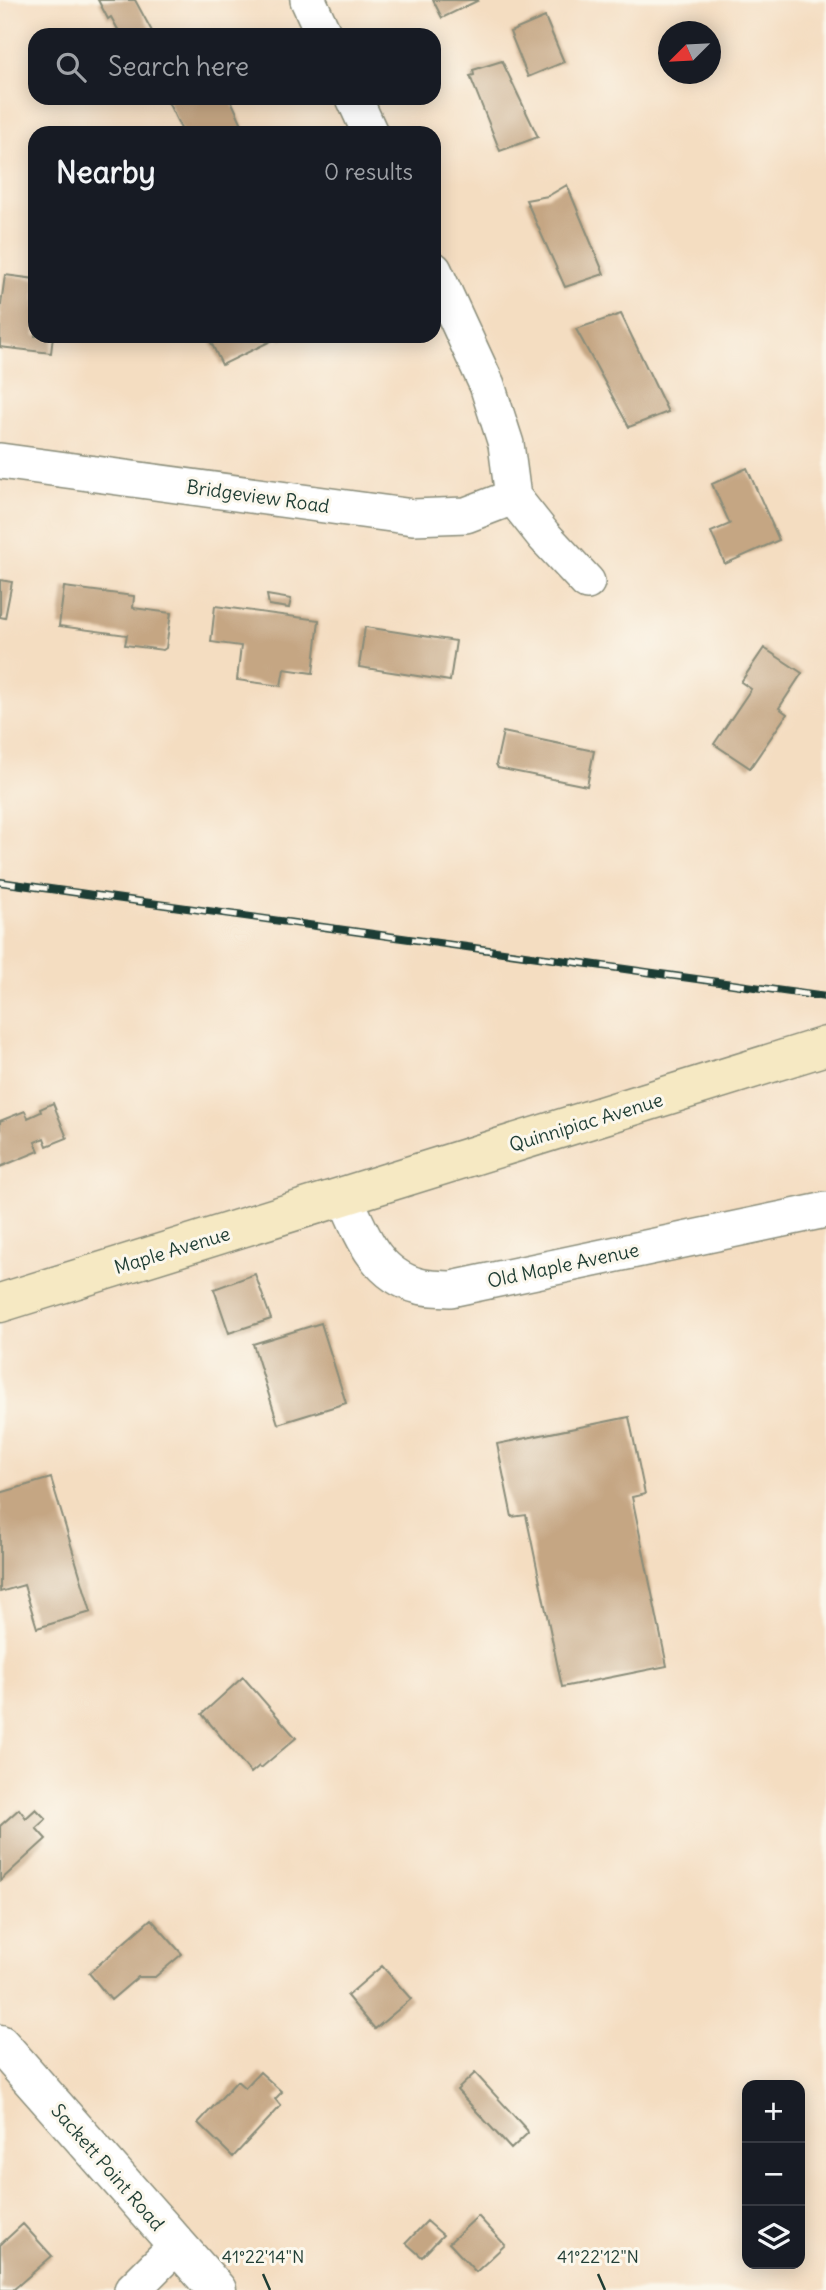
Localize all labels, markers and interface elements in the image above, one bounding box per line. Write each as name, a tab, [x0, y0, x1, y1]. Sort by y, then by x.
north arrow	[658, 21, 721, 84]
search box	[28, 28, 441, 105]
icon: search	[52, 48, 90, 86]
text: Search here	[108, 50, 249, 83]
text: Nearby	[56, 153, 156, 191]
text: 0 results	[324, 157, 413, 186]
street label: Bridgeview Road	[185, 474, 331, 518]
street label: Quinnipiac Avenue	[506, 1087, 666, 1157]
street label: Maple Avenue	[111, 1221, 233, 1279]
street label: Old Maple Avenue	[485, 1237, 641, 1293]
map controls	[742, 2080, 805, 2269]
button: +	[742, 2080, 805, 2143]
street label: Sackett Point Road	[46, 2099, 170, 2235]
button: −	[742, 2143, 805, 2206]
button: layers	[742, 2206, 805, 2269]
text: 41°22'14"N	[222, 2245, 304, 2268]
text: 41°22'12"N	[557, 2245, 639, 2268]

